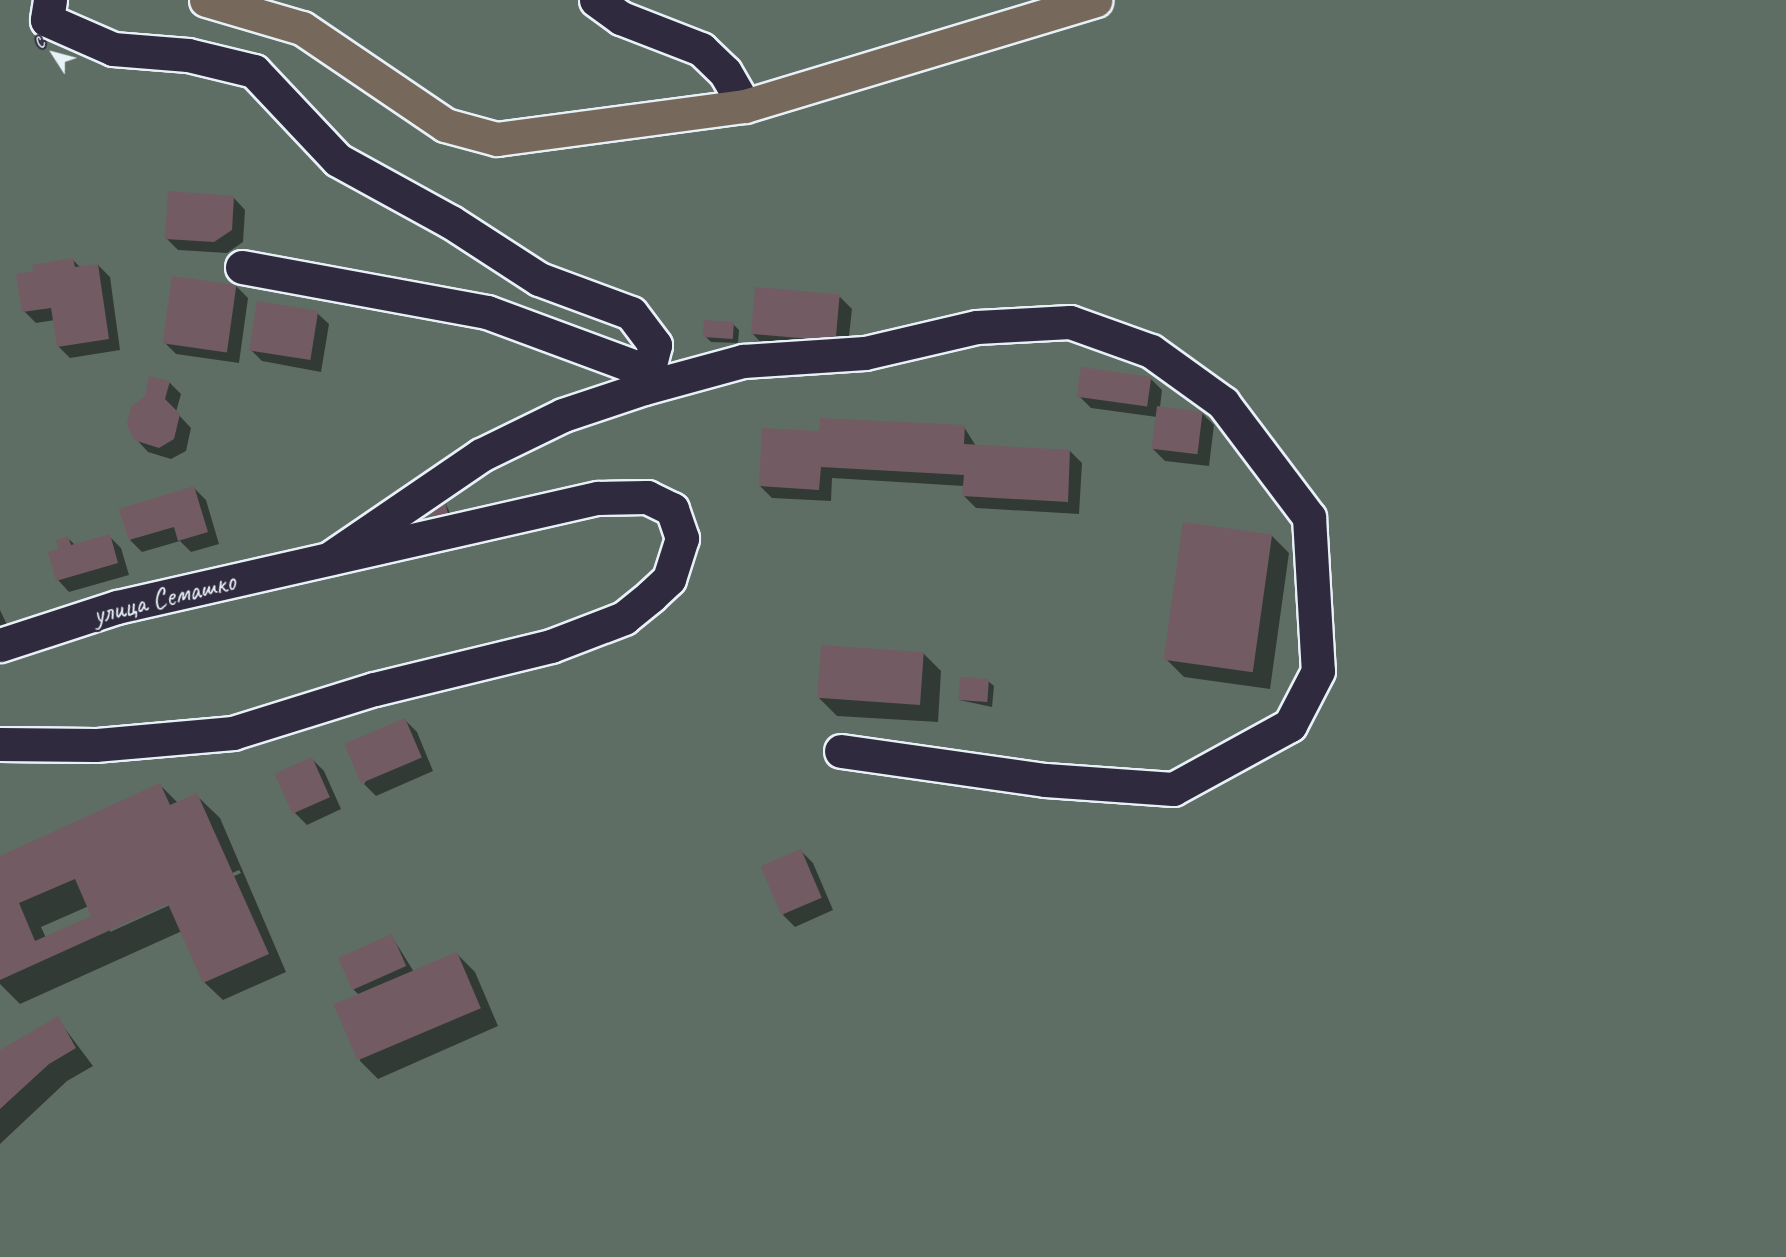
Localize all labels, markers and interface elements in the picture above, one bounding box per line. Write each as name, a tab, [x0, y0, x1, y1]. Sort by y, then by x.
north arrow	[24, 24, 84, 84]
text: С	[29, 34, 50, 52]
street label: улица Семашко	[90, 564, 238, 632]

